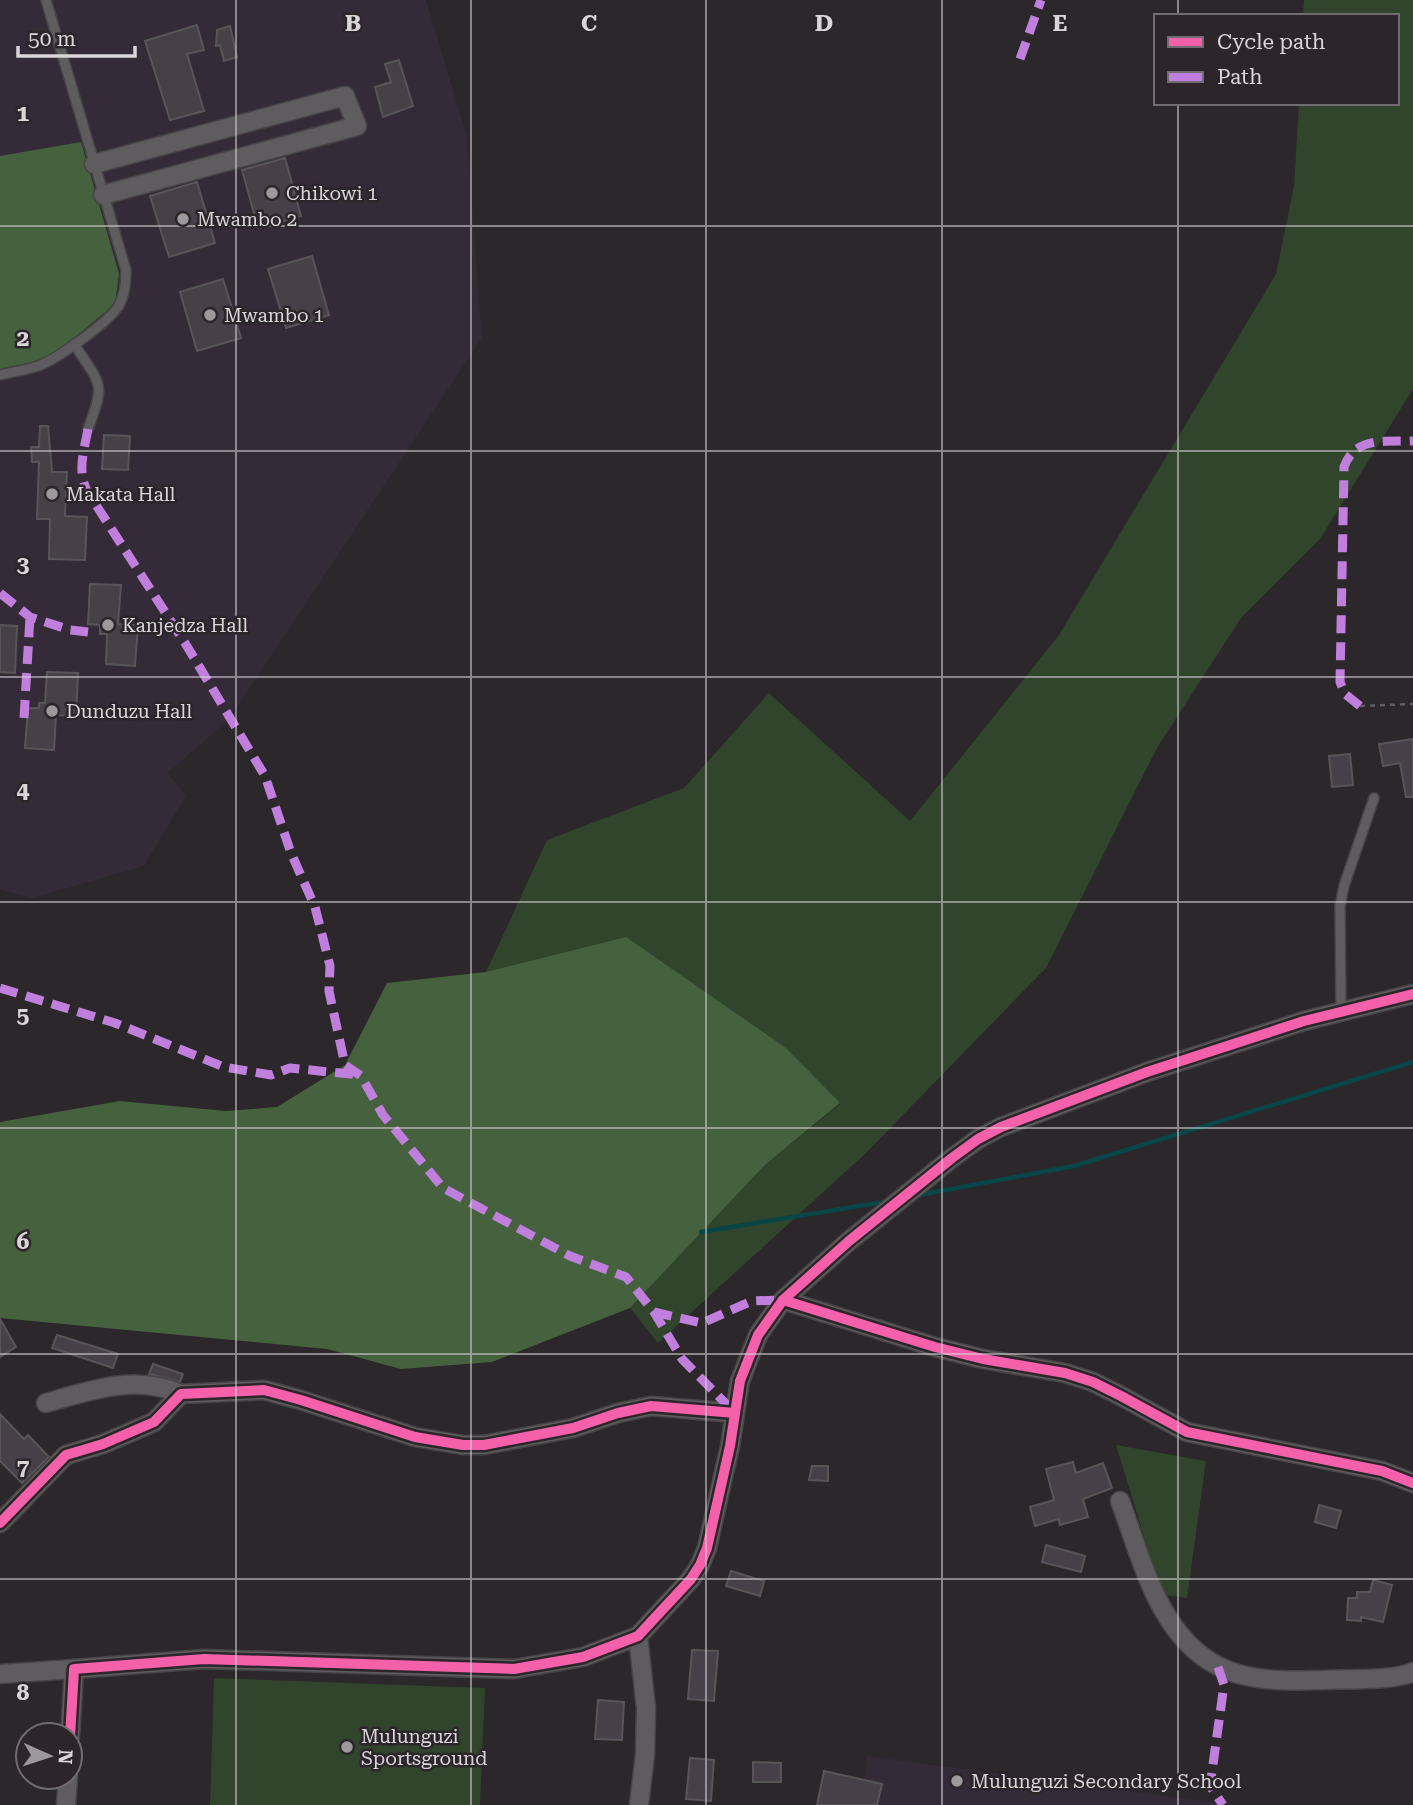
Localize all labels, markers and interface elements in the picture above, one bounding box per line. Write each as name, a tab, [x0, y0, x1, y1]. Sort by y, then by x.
text: B	[345, 10, 361, 37]
text: C	[581, 10, 597, 37]
text: D	[815, 10, 833, 37]
text: E	[1053, 10, 1067, 37]
scale bar	[18, 14, 135, 58]
legend	[1154, 14, 1399, 105]
text: 50 m	[28, 27, 76, 51]
text: Cycle path	[1217, 30, 1326, 54]
text: Path	[1217, 65, 1263, 89]
text: 1	[17, 100, 30, 127]
place label: Chikowi 1	[286, 182, 378, 205]
marker: Chikowi 1	[264, 185, 280, 201]
place label: Mwambo 2	[197, 208, 297, 231]
marker: Mwambo 2	[175, 211, 191, 227]
place label: Mwambo 1	[224, 304, 324, 327]
marker: Mwambo 1	[202, 307, 218, 323]
text: 2	[17, 325, 29, 352]
place label: Makata Hall	[66, 483, 176, 506]
marker: Makata Hall	[44, 486, 60, 502]
text: 3	[17, 551, 30, 578]
place label: Kanjedza Hall	[122, 614, 248, 637]
marker: Kanjedza Hall	[100, 617, 116, 633]
place label: Dunduzu Hall	[66, 700, 192, 723]
marker: Dunduzu Hall	[44, 703, 60, 719]
text: 4	[17, 777, 30, 804]
text: 5	[17, 1002, 30, 1029]
text: 6	[17, 1228, 30, 1255]
text: 7	[17, 1454, 30, 1481]
text: 8	[17, 1679, 30, 1706]
north arrow	[14, 1721, 84, 1791]
place label: Mulunguzi Sportsground	[361, 1725, 488, 1770]
marker: Mulunguzi Sportsground	[339, 1739, 355, 1755]
text: N	[54, 1749, 77, 1765]
place label: Mulunguzi Secondary School	[971, 1770, 1242, 1793]
marker: Mulunguzi Secondary School	[949, 1773, 965, 1789]

